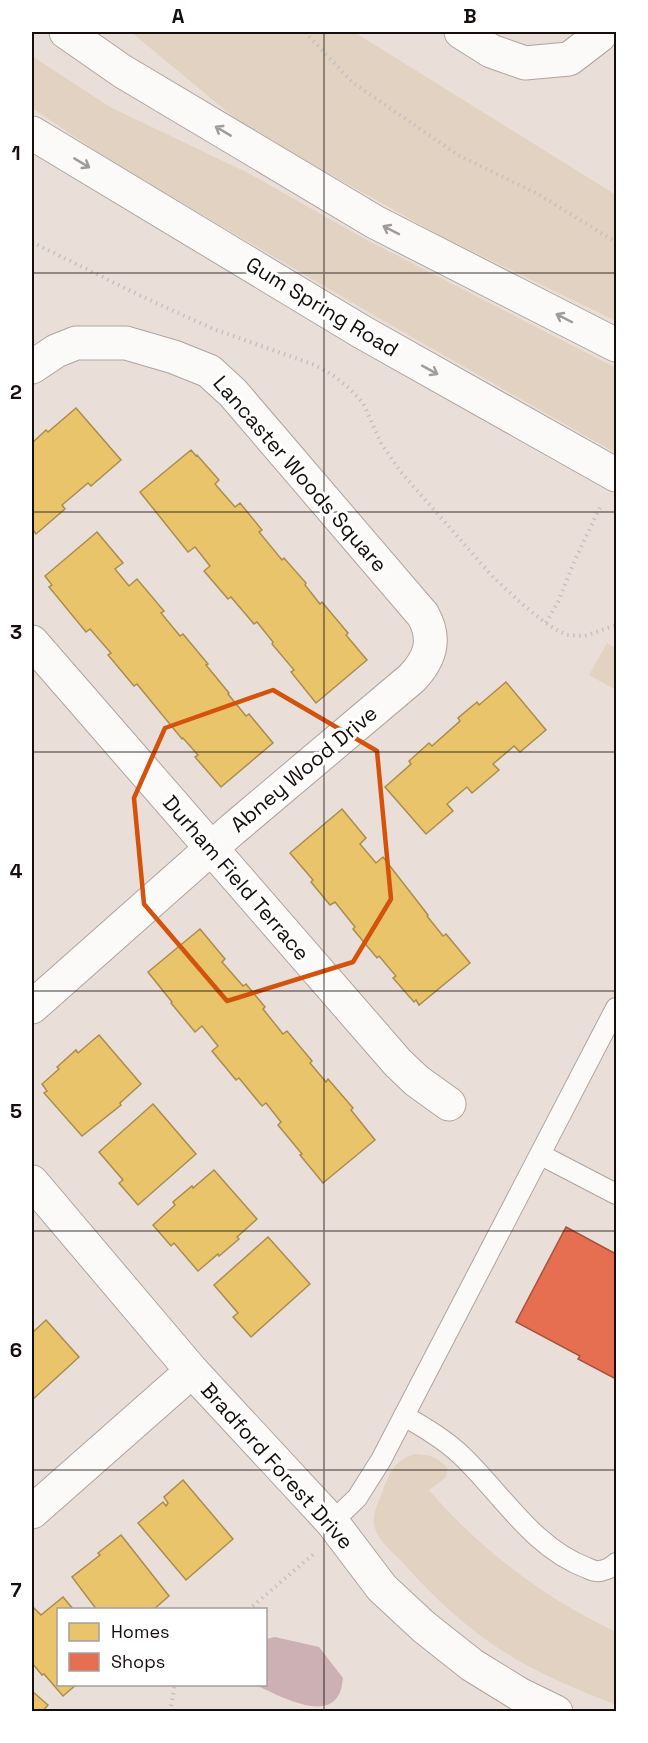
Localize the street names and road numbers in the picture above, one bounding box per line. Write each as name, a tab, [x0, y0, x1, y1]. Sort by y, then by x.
street label: Gum Spring Road	[241, 250, 403, 363]
street label: Lancaster Woods Square	[208, 370, 393, 578]
street label: Abney Wood Drive	[225, 699, 383, 838]
street label: Durham Field Terrace	[157, 789, 316, 966]
street label: Bradford Forest Drive	[195, 1377, 359, 1555]

